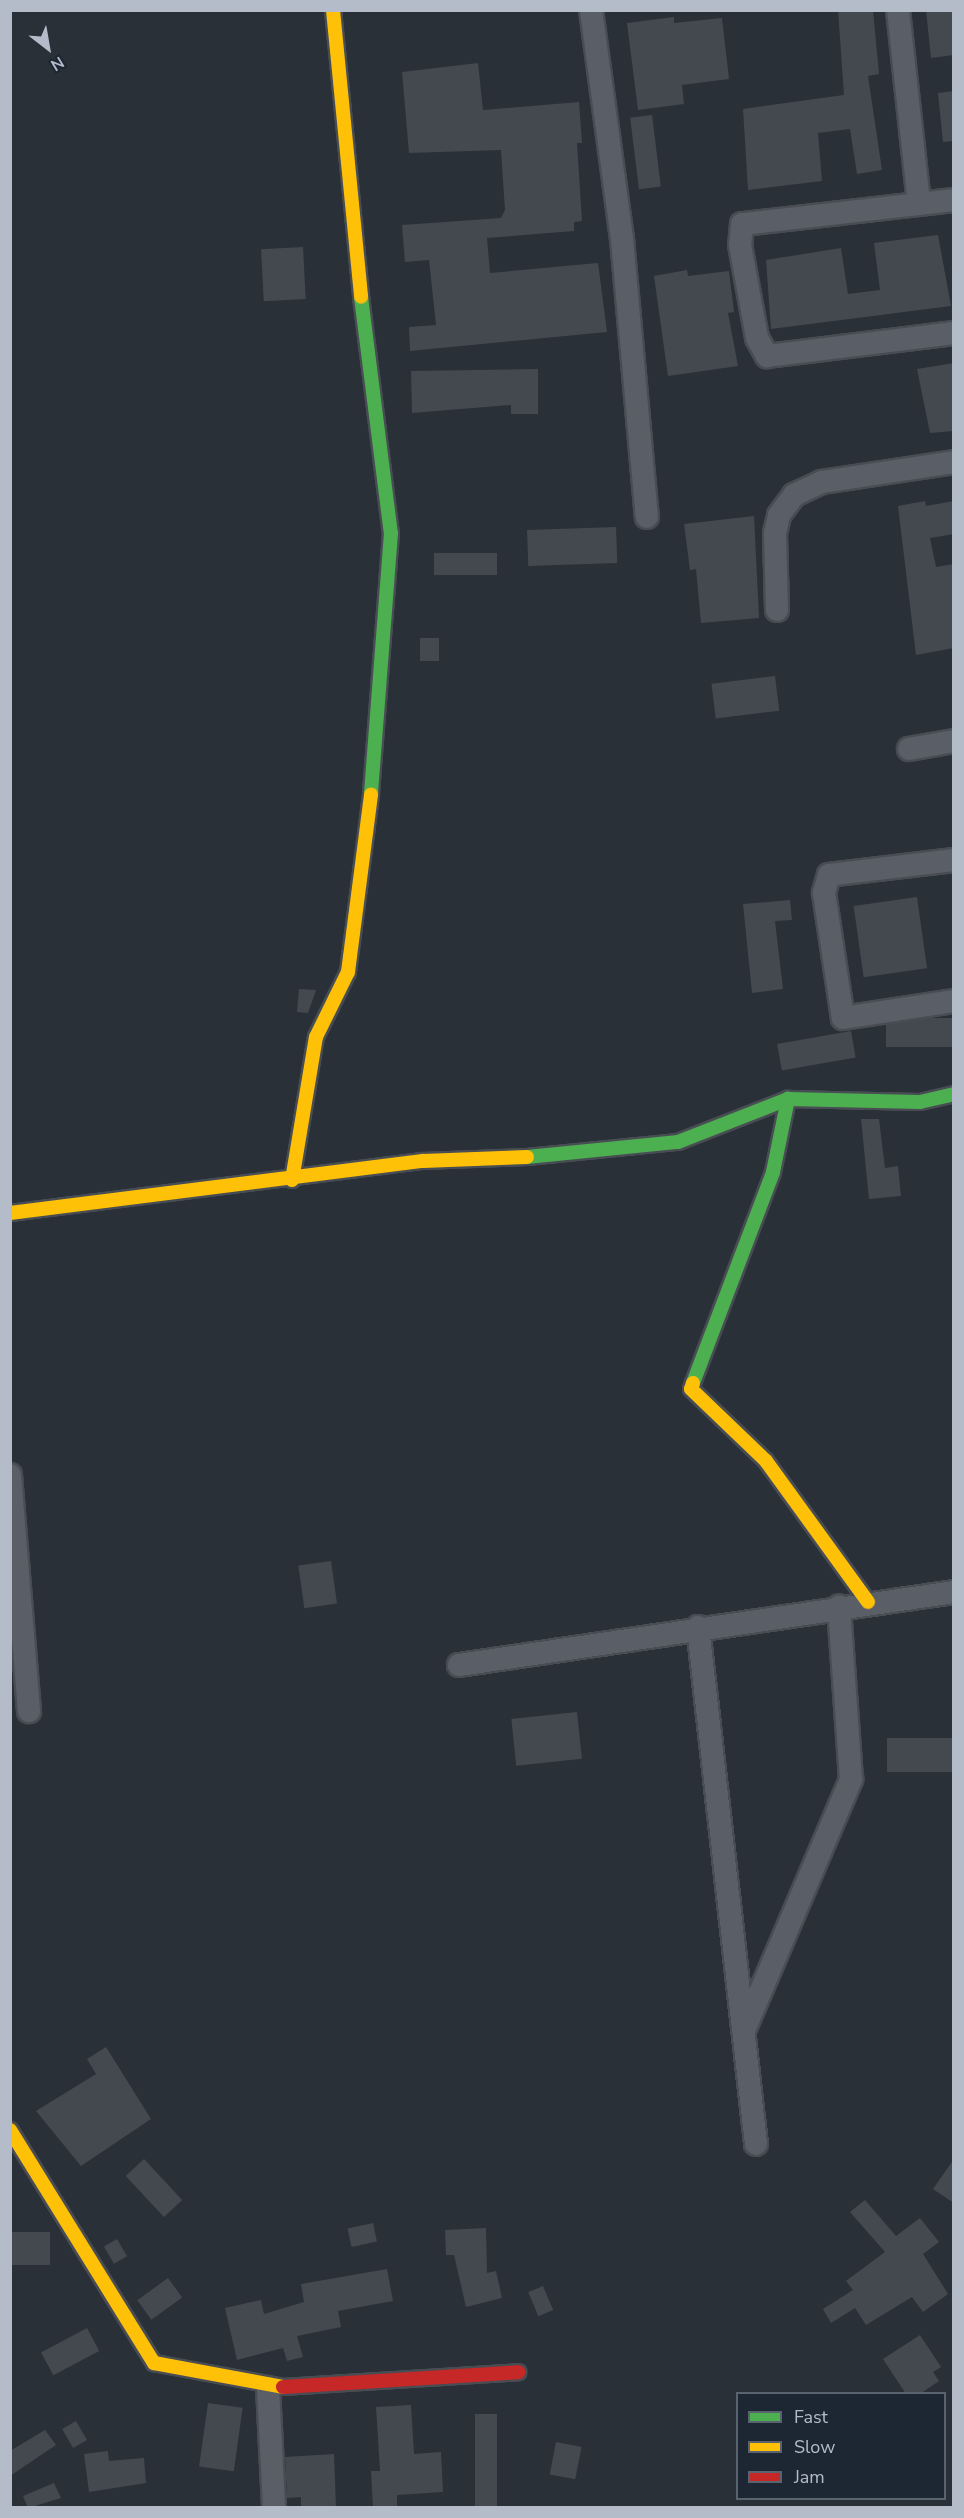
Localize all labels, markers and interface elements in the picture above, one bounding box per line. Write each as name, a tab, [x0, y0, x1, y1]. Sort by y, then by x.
north arrow	[18, 18, 78, 78]
text: N	[46, 51, 68, 76]
legend	[736, 2392, 946, 2500]
text: Fast	[794, 2405, 828, 2429]
text: Slow	[794, 2435, 835, 2459]
text: Jam	[794, 2465, 825, 2489]

